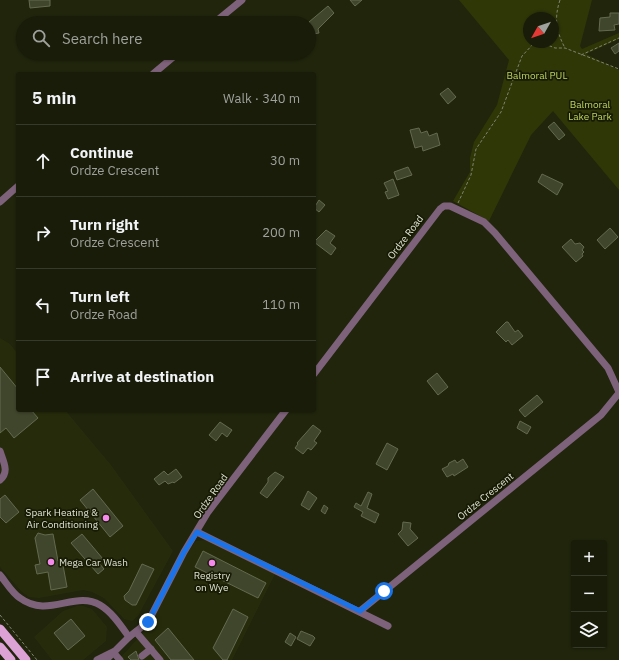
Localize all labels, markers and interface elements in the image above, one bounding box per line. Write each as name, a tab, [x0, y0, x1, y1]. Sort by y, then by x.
north arrow	[523, 12, 559, 48]
search box	[16, 16, 316, 60]
icon: search	[30, 27, 52, 49]
text: Search here	[62, 29, 142, 48]
park label: Balmoral PUL	[507, 69, 567, 82]
text: 5 min	[32, 87, 76, 109]
text: Walk · 340 m	[223, 90, 300, 107]
park label: Balmoral Lake Park	[568, 98, 612, 123]
text: Continue	[70, 143, 134, 162]
icon: ahead	[32, 150, 54, 172]
text: 30 m	[270, 152, 300, 169]
text: Ordze Crescent	[70, 162, 159, 179]
street label: Ordze Road	[385, 213, 426, 262]
text: Turn right	[70, 215, 139, 234]
icon: right	[32, 222, 54, 244]
text: 200 m	[262, 224, 300, 241]
text: Ordze Crescent	[70, 234, 159, 251]
text: Turn left	[70, 287, 130, 306]
icon: left	[32, 294, 54, 316]
text: 110 m	[262, 296, 300, 313]
text: Ordze Road	[70, 306, 137, 323]
icon: arrive	[32, 366, 54, 388]
text: Arrive at destination	[70, 367, 214, 386]
street label: Ordze Crescent	[455, 469, 516, 523]
street label: Ordze Road	[190, 471, 231, 521]
place label: Spark Heating & Air Conditioning	[26, 506, 99, 531]
marker: Spark Heating & Air Conditioning	[101, 513, 111, 523]
map controls	[571, 540, 607, 648]
button: +	[571, 540, 607, 576]
place label: Mega Car Wash	[59, 556, 128, 569]
marker: Mega Car Wash	[46, 557, 56, 567]
marker: Registry on Wye	[207, 558, 217, 568]
place label: Registry on Wye	[194, 569, 230, 594]
button: −	[571, 576, 607, 612]
route start	[375, 582, 393, 600]
button: layers	[571, 612, 607, 648]
route end	[139, 613, 157, 631]

